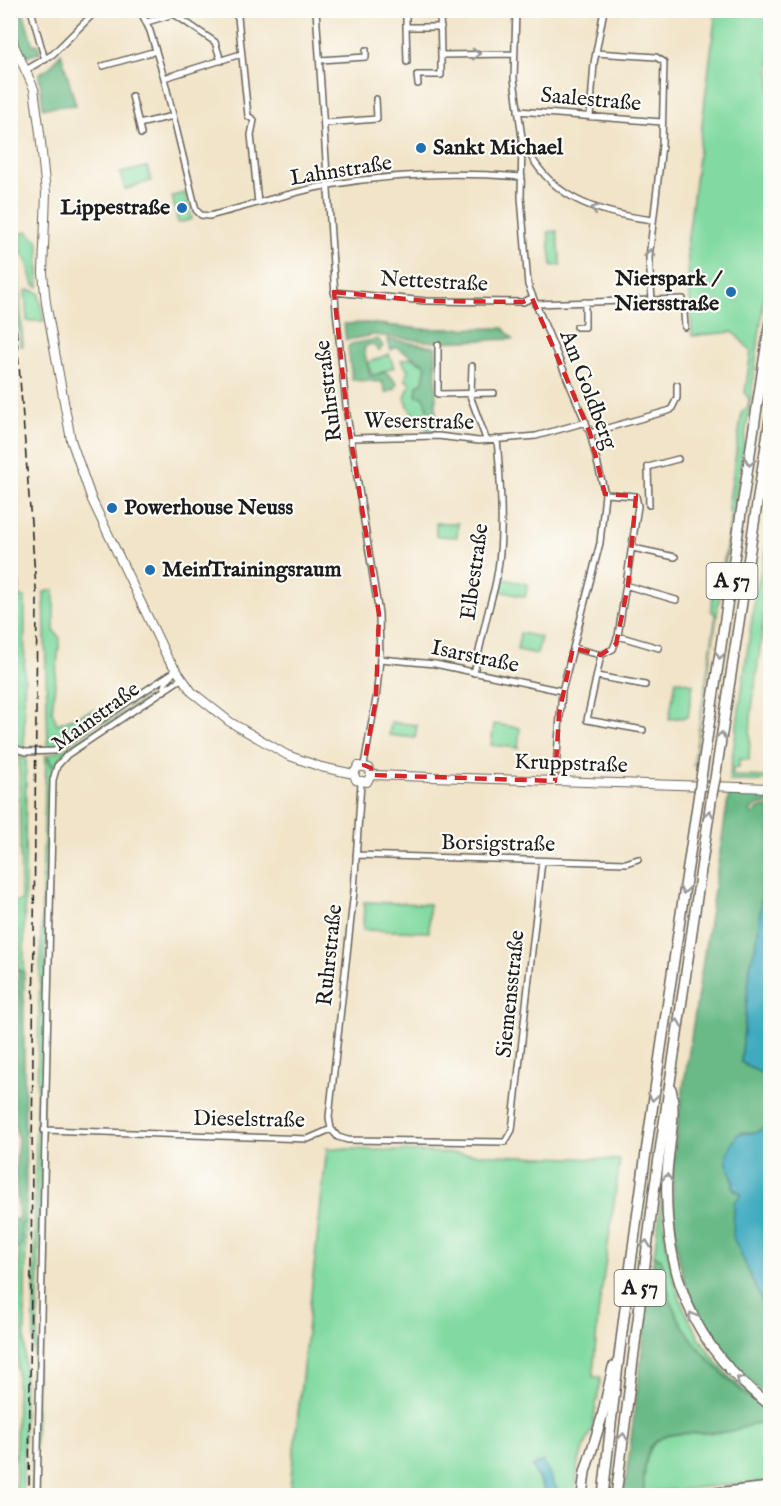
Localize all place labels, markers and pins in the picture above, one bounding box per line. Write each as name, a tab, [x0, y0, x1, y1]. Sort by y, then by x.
place label: Sankt Michael	[433, 134, 564, 162]
marker: Sankt Michael	[414, 141, 428, 155]
place label: Lippestraße	[60, 194, 170, 222]
marker: Lippestraße	[175, 201, 189, 215]
place label: Nierspark / Niersstraße	[613, 265, 723, 318]
marker: Nierspark / Niersstraße	[724, 285, 738, 299]
place label: Powerhouse Neuss	[124, 494, 294, 522]
marker: Powerhouse Neuss	[105, 501, 119, 515]
place label: MeinTrainingsraum	[162, 556, 341, 584]
marker: MeinTrainingsraum	[143, 563, 157, 577]

